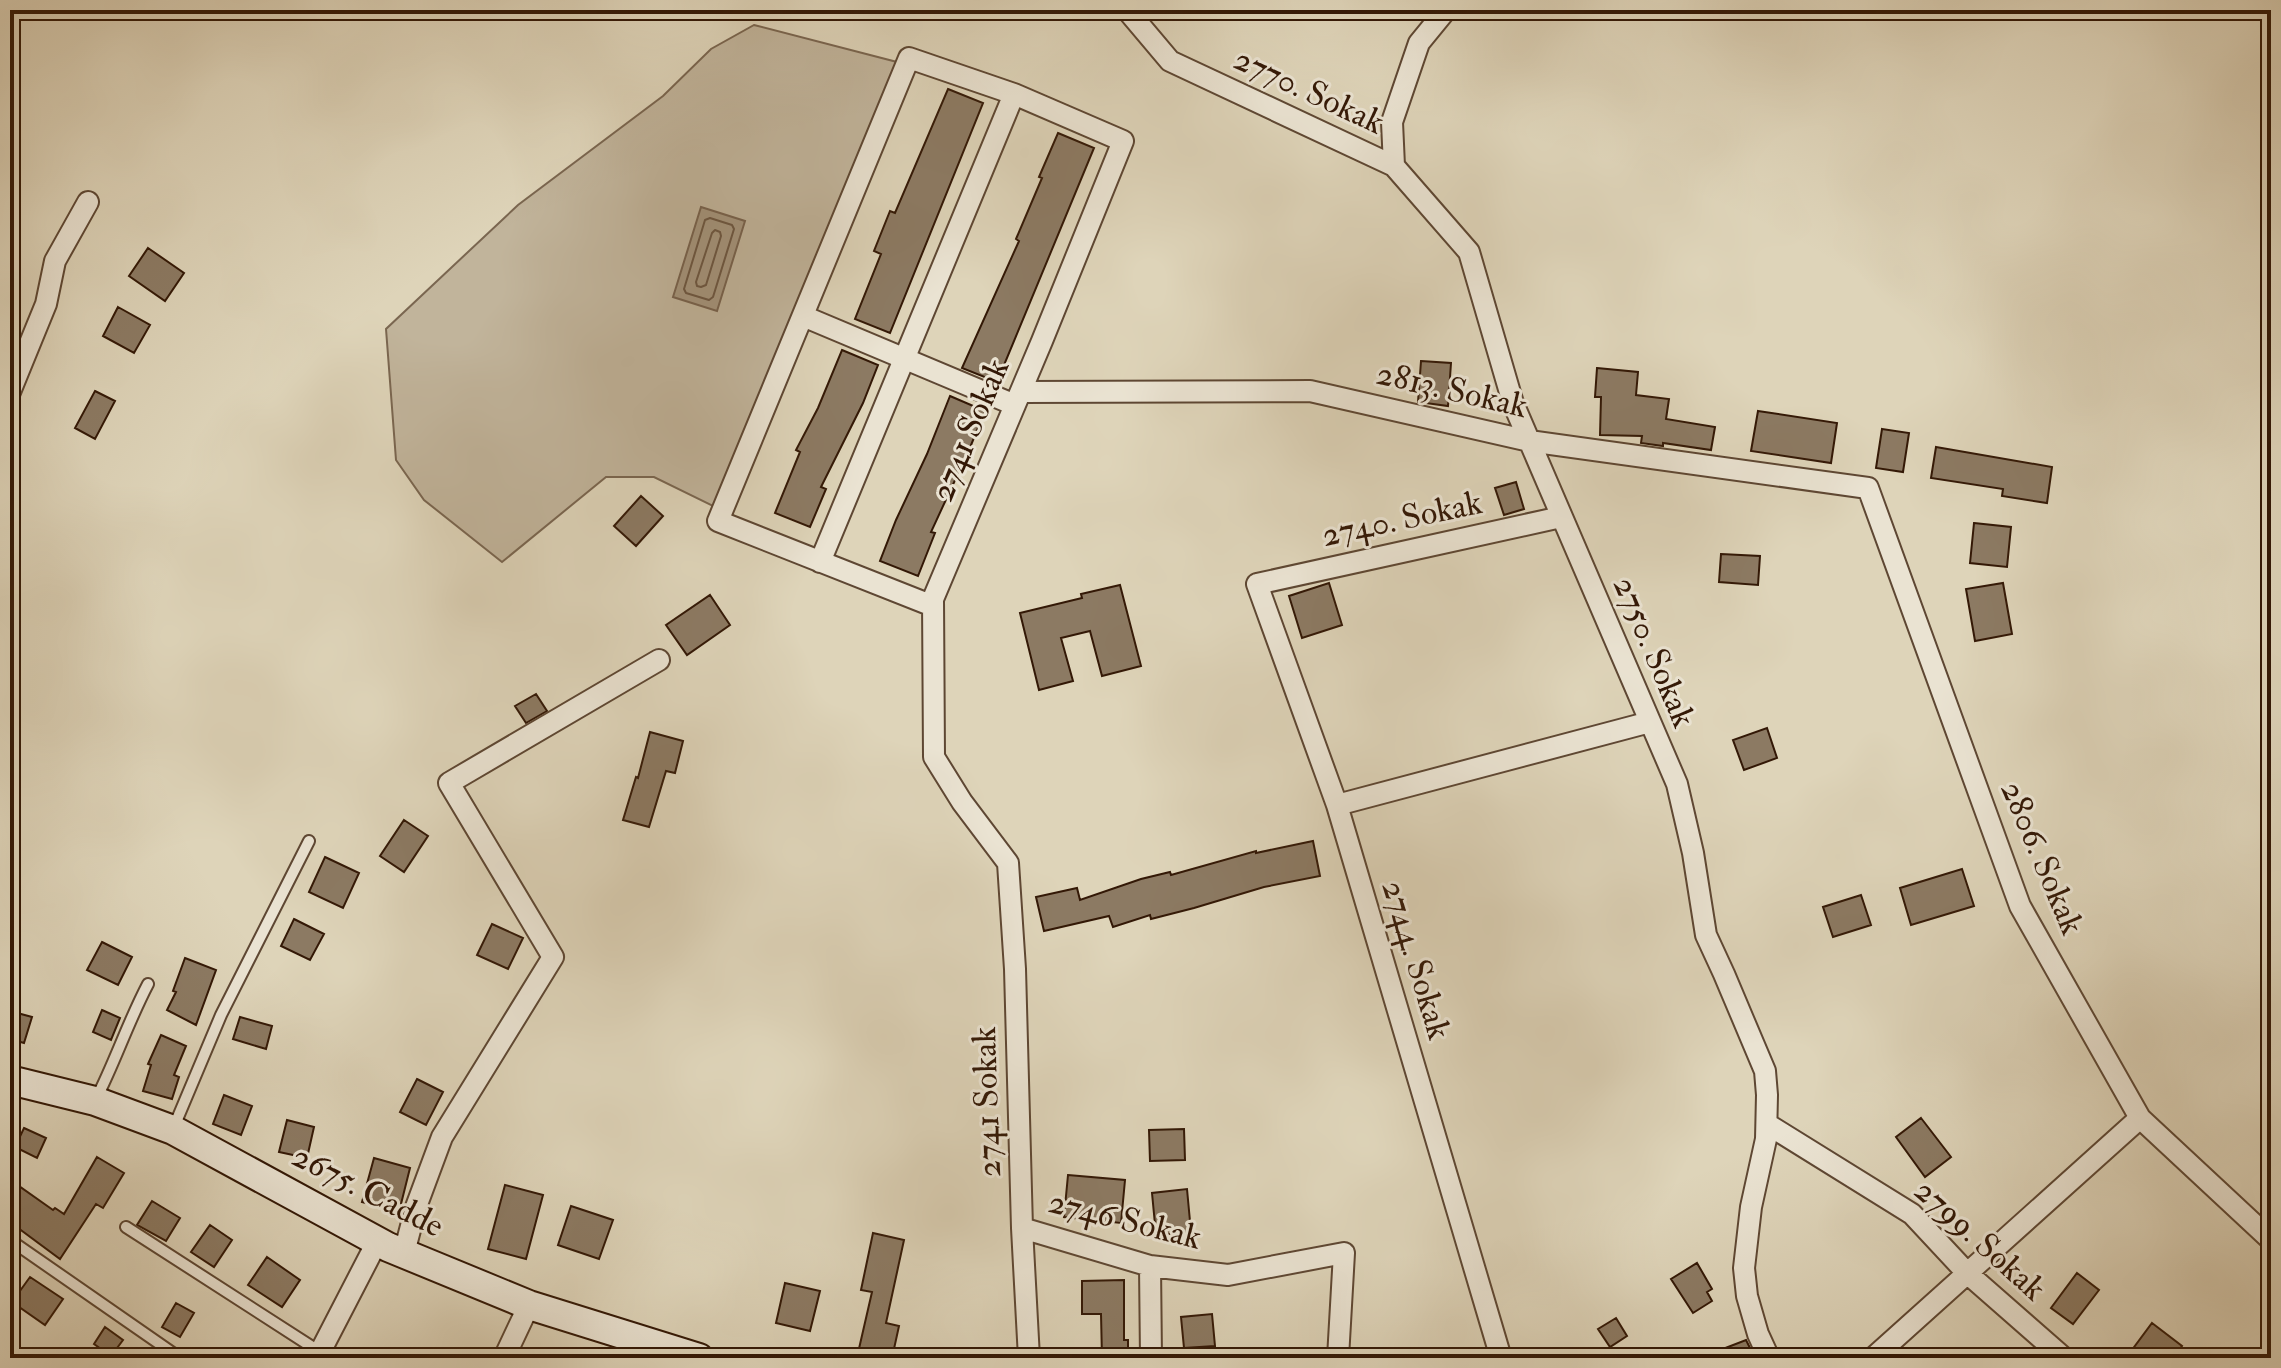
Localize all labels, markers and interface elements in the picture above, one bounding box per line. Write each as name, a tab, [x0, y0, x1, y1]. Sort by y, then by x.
street label: 2770. Sokak	[1227, 38, 1391, 144]
street label: 2741 Sokak	[921, 352, 1019, 508]
street label: 2813. Sokak	[1372, 352, 1532, 428]
street label: 2740. Sokak	[1318, 481, 1486, 557]
street label: 2750. Sokak	[1603, 570, 1705, 734]
street label: 2806. Sokak	[1990, 775, 2094, 941]
street label: 2744. Sokak	[1371, 875, 1461, 1045]
street label: 2741 Sokak	[963, 1026, 1011, 1178]
street label: 2675. Cadde	[285, 1134, 451, 1248]
street label: 2799. Sokak	[1905, 1170, 2055, 1310]
street label: 2746 Sokak	[1044, 1180, 1206, 1260]

